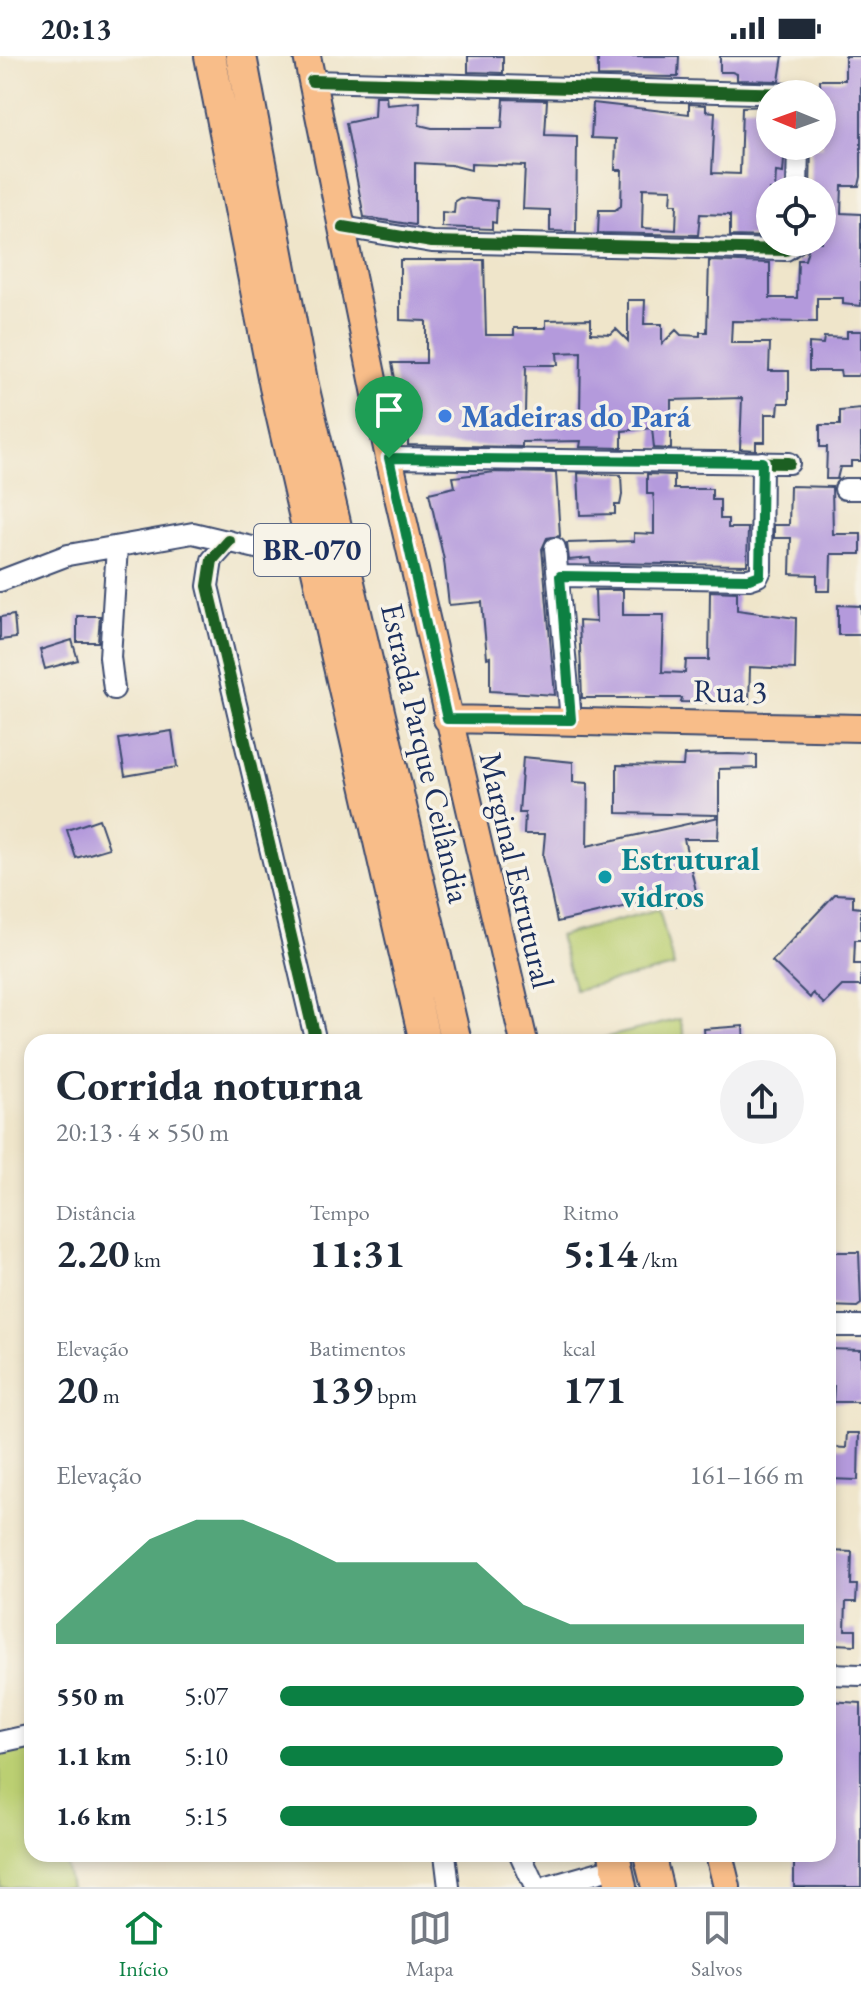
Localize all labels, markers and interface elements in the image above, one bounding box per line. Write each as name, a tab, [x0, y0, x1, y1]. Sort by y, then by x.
text: 20:13	[40, 9, 112, 48]
north arrow	[756, 80, 836, 160]
map controls	[756, 80, 836, 256]
button: locate	[756, 176, 836, 256]
pin	[355, 376, 423, 458]
icon: arrive	[367, 388, 411, 432]
place label: Madeiras do Pará	[461, 395, 692, 437]
marker: Madeiras do Pará	[436, 407, 454, 425]
road number: BR-070	[254, 524, 370, 576]
street label: Estrada Parque Ceilândia	[371, 599, 481, 907]
street label: Rua 3	[693, 669, 767, 713]
street label: Marginal Estrutural	[469, 748, 565, 993]
place label: Estrutural vidros	[621, 838, 760, 917]
marker: Estrutural vidros	[596, 868, 614, 886]
text: Corrida noturna	[56, 1056, 363, 1113]
button: share	[720, 1060, 804, 1144]
text: 20:13 · 4 × 550 m	[56, 1115, 229, 1149]
text: Distância	[56, 1198, 136, 1227]
text: Tempo	[309, 1198, 370, 1227]
text: Ritmo	[563, 1198, 619, 1227]
text: 2.20	[56, 1227, 129, 1279]
text: 11:31	[309, 1227, 405, 1279]
text: 5:14	[563, 1227, 637, 1279]
text: km	[129, 1245, 161, 1274]
text: /km	[637, 1245, 678, 1274]
text: Elevação	[56, 1334, 129, 1363]
text: Batimentos	[309, 1334, 406, 1363]
text: kcal	[563, 1334, 596, 1363]
text: 20	[56, 1363, 98, 1415]
text: 139	[309, 1363, 373, 1415]
text: 171	[563, 1363, 626, 1415]
text: m	[98, 1381, 120, 1410]
text: bpm	[373, 1381, 417, 1410]
text: Elevação	[56, 1458, 142, 1492]
text: 161–166 m	[689, 1458, 804, 1492]
text: 550 m	[56, 1679, 124, 1713]
text: 5:07	[184, 1679, 228, 1713]
text: 1.1 km	[56, 1739, 131, 1773]
text: 5:10	[184, 1739, 228, 1773]
text: 1.6 km	[56, 1799, 131, 1833]
text: 5:15	[184, 1799, 228, 1833]
tab: Início	[119, 1906, 168, 1983]
tab: Mapa	[406, 1906, 454, 1983]
tab: Salvos	[691, 1906, 742, 1983]

